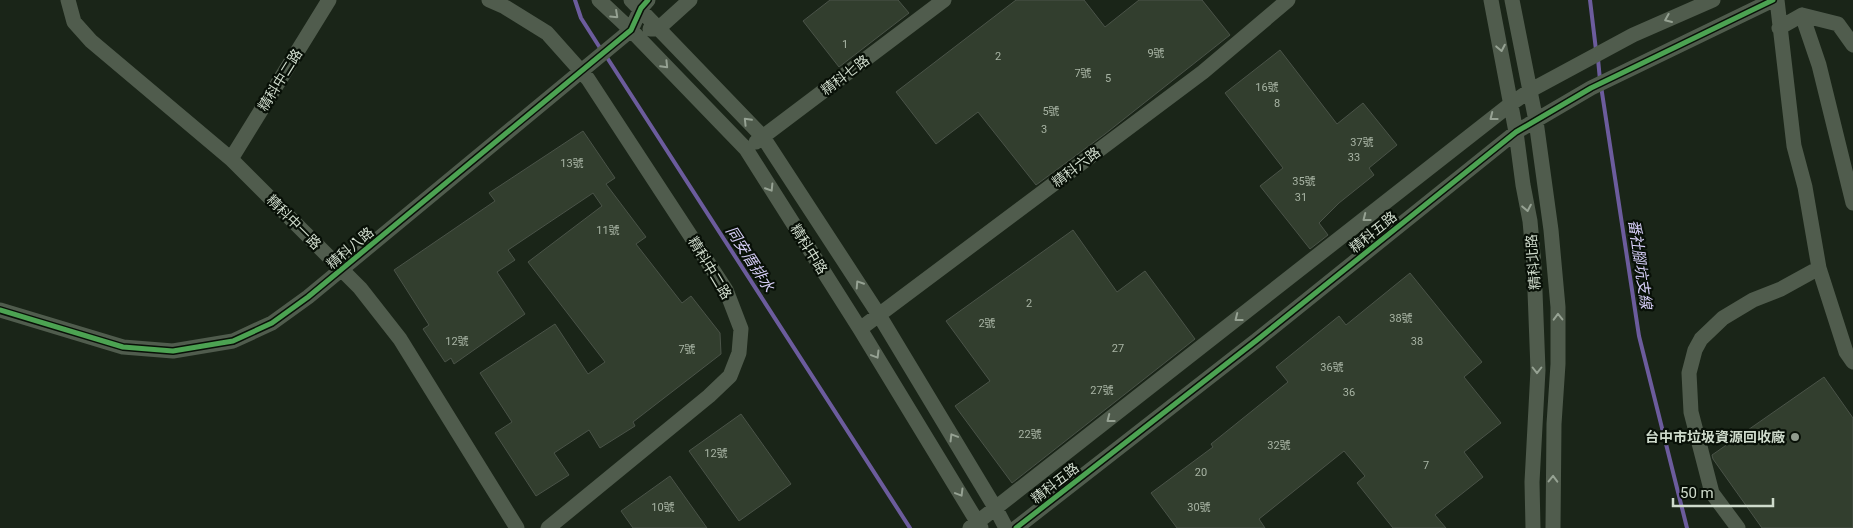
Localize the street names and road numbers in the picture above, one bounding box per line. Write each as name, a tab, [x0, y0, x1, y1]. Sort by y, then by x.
street label: 精科中二路	[255, 46, 305, 114]
street label: 精科七路	[818, 52, 872, 98]
street label: 精科六路	[1049, 144, 1103, 190]
street label: 精科中一路	[264, 192, 324, 252]
street label: 精科五路	[1346, 208, 1400, 256]
street label: 精科中路	[787, 221, 831, 277]
street label: 精科八路	[323, 224, 377, 272]
street label: 精科中二路	[685, 234, 735, 302]
street label: 精科北路	[1523, 234, 1543, 290]
street label: 精科五路	[1028, 459, 1082, 507]

